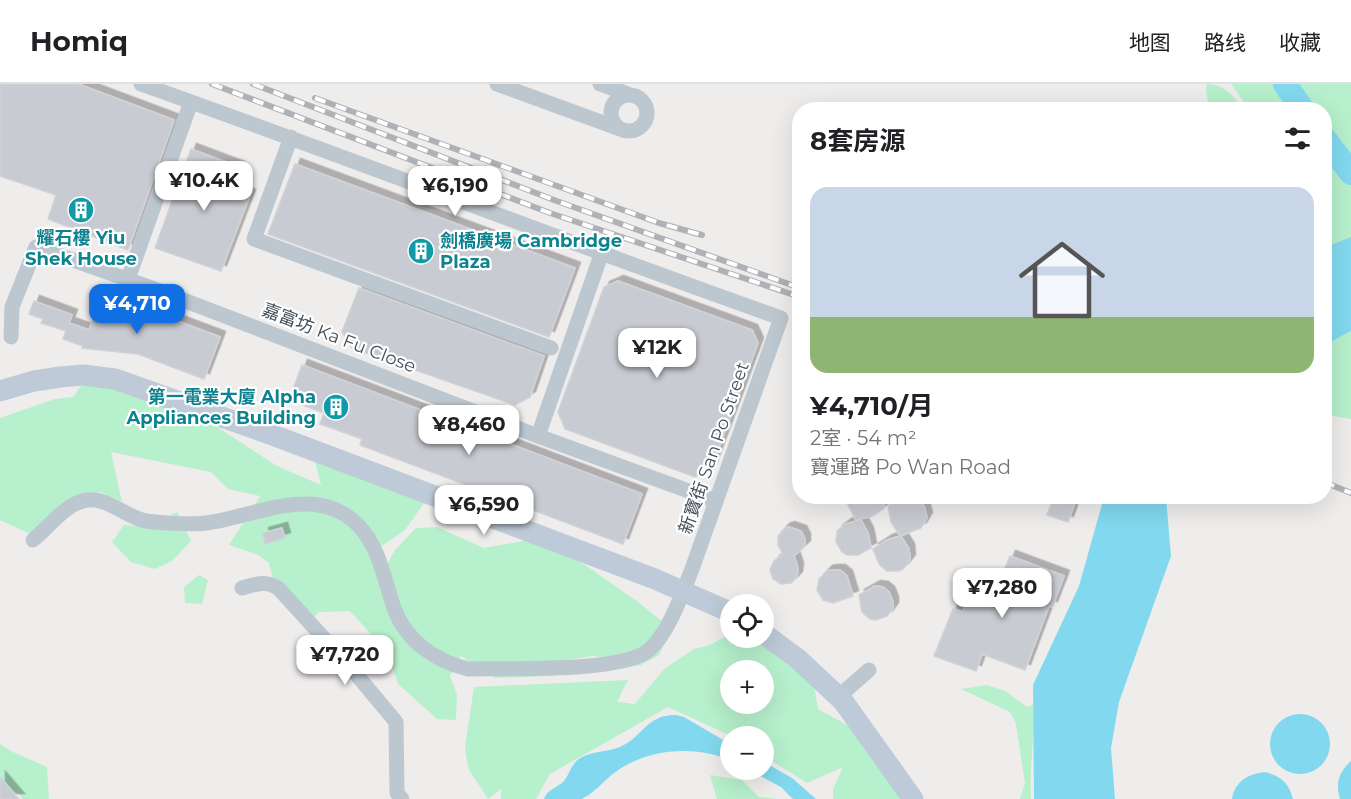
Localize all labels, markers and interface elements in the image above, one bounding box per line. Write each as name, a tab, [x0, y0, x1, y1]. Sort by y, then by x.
text: Homiq	[30, 24, 128, 58]
text: 地图	[1129, 30, 1171, 55]
text: 路线	[1204, 30, 1246, 55]
text: 收藏	[1279, 30, 1321, 55]
icon: filters	[1281, 122, 1314, 155]
text: 8套房源	[810, 125, 905, 157]
pin: ¥10.4K	[155, 161, 253, 212]
pin: ¥6,190	[406, 166, 504, 217]
text: ¥10.4K	[169, 168, 239, 192]
text: ¥6,190	[422, 173, 488, 197]
building icon: 耀石樓 Yiu Shek House	[66, 195, 96, 225]
icon: home	[1008, 226, 1116, 334]
place label: 耀石樓 Yiu Shek House	[25, 227, 137, 270]
place label: 劍橋廣場 Cambridge Plaza	[440, 230, 622, 273]
building icon: 劍橋廣場 Cambridge Plaza	[406, 236, 436, 266]
pin: ¥4,710	[88, 284, 186, 335]
text: ¥4,710	[103, 291, 171, 315]
street label: 嘉富坊 Ka Fu Close	[259, 299, 419, 378]
pin: ¥12K	[621, 328, 693, 379]
text: ¥12K	[632, 335, 682, 359]
street label: 新寶街 San Po Street	[674, 359, 754, 537]
place label: 第一電業大廈 Alpha Appliances Building	[125, 386, 316, 429]
text: ¥4,710/月	[810, 390, 934, 422]
building icon: 第一電業大廈 Alpha Appliances Building	[321, 392, 351, 422]
pin: ¥8,460	[420, 405, 518, 456]
text: ¥8,460	[432, 412, 506, 436]
text: 2室 · 54 m²	[810, 426, 916, 450]
text: 寶運路 Po Wan Road	[810, 455, 1011, 479]
pin: ¥6,590	[435, 485, 533, 536]
text: ¥6,590	[449, 492, 519, 516]
pin: ¥7,280	[953, 568, 1051, 619]
text: ¥7,280	[967, 575, 1037, 599]
map controls	[720, 594, 774, 780]
button: locate	[720, 594, 774, 648]
pin: ¥7,720	[296, 635, 394, 686]
text: ¥7,720	[310, 642, 380, 666]
button: +	[720, 660, 774, 714]
button: −	[720, 726, 774, 780]

